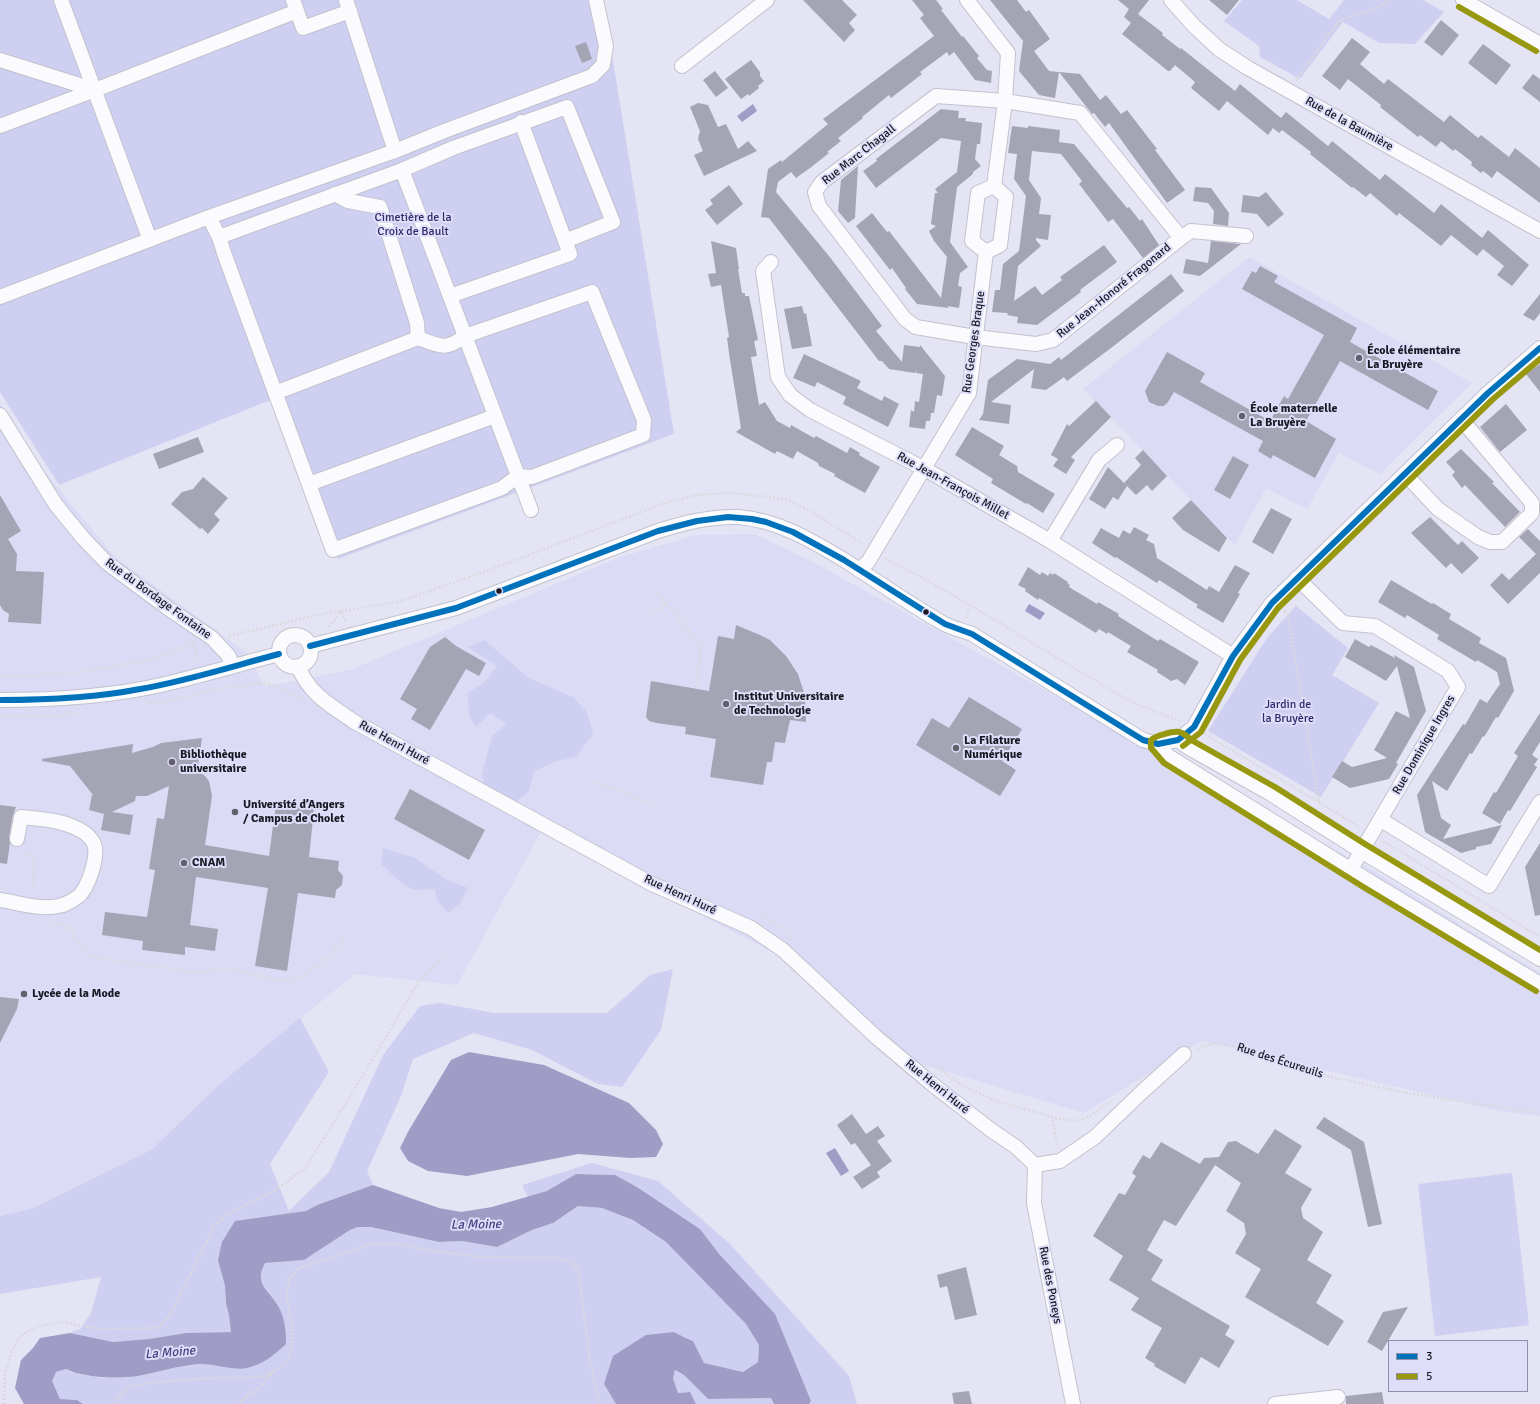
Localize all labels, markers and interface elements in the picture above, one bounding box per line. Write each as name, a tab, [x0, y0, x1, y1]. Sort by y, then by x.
street label: Rue de la Baumière	[1303, 94, 1395, 154]
street label: Rue Marc Chagall	[819, 122, 899, 188]
park label: Cimetière de la Croix de Bault	[374, 211, 452, 239]
street label: Rue Jean-Honoré Fragonard	[1054, 241, 1174, 341]
street label: Rue Georges Braque	[960, 290, 988, 394]
place label: École élémentaire La Bruyère	[1367, 344, 1460, 372]
marker: École élémentaire La Bruyère	[1354, 353, 1364, 363]
place label: École maternelle La Bruyère	[1250, 402, 1338, 430]
marker: École maternelle La Bruyère	[1237, 411, 1247, 421]
street label: Rue Jean-François Millet	[894, 449, 1012, 523]
street label: Rue du Bordage Fontaine	[102, 556, 214, 642]
unlabelled marker	[494, 586, 504, 596]
unlabelled marker	[921, 607, 931, 617]
place label: Institut Universitaire de Technologie	[734, 690, 844, 718]
street label: Rue Dominique Ingres	[1390, 693, 1458, 797]
park label: Jardin de la Bruyère	[1262, 698, 1314, 726]
marker: Institut Universitaire de Technologie	[721, 699, 731, 709]
street label: Rue Henri Huré	[356, 718, 432, 768]
place label: La Filature Numérique	[964, 734, 1022, 762]
marker: La Filature Numérique	[951, 743, 961, 753]
place label: Bibliothèque universitaire	[180, 748, 247, 776]
marker: Bibliothèque universitaire	[167, 757, 177, 767]
place label: Université d’Angers / Campus de Cholet	[243, 798, 345, 826]
marker: Université d’Angers / Campus de Cholet	[230, 807, 240, 817]
place label: CNAM	[192, 856, 225, 870]
marker: CNAM	[179, 858, 189, 868]
street label: Rue Henri Huré	[642, 872, 718, 918]
place label: Lycée de la Mode	[32, 987, 120, 1001]
marker: Lycée de la Mode	[19, 989, 29, 999]
street label: Rue des Écureuils	[1235, 1040, 1325, 1082]
street label: Rue Henri Huré	[902, 1057, 972, 1117]
water label: La Moine	[451, 1217, 501, 1233]
street label: Rue des Poneys	[1035, 1245, 1065, 1325]
legend	[1388, 1340, 1528, 1392]
water label: La Moine	[144, 1343, 196, 1363]
text: 3	[1426, 1349, 1432, 1364]
text: 5	[1426, 1369, 1432, 1384]

